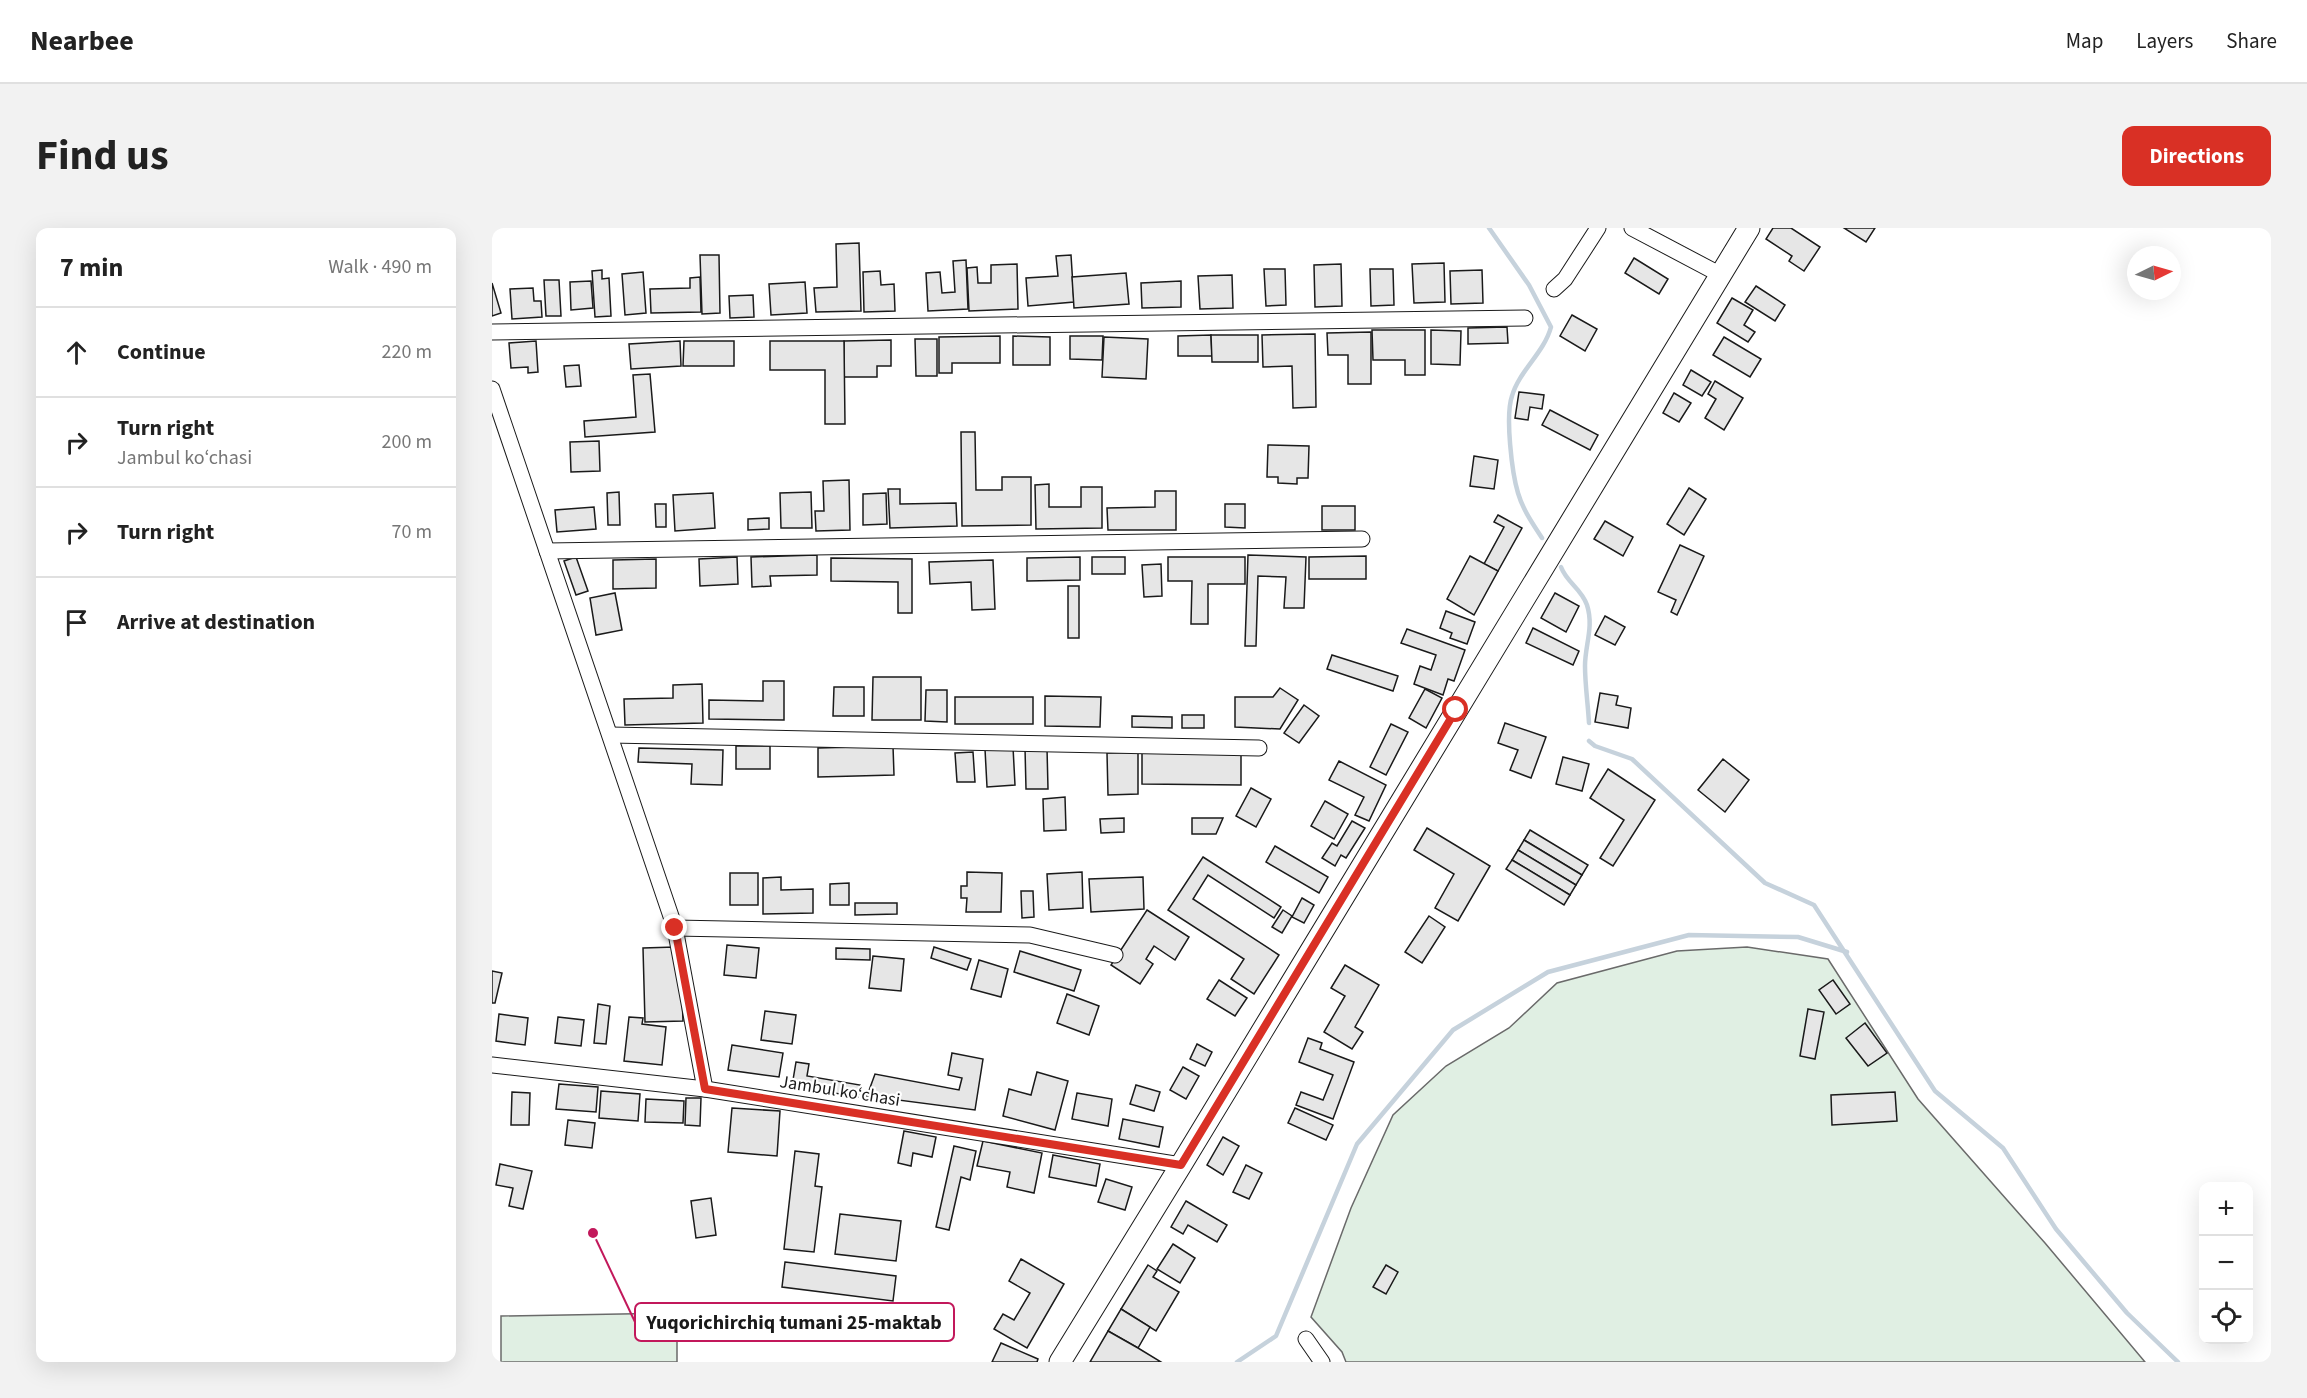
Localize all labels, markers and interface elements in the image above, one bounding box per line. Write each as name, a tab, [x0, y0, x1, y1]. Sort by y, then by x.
text: Nearbee	[30, 21, 134, 61]
text: Map	[2066, 26, 2103, 56]
text: Layers	[2136, 26, 2193, 56]
text: Share	[2226, 26, 2277, 56]
text: Find us	[36, 126, 169, 186]
button: Directions	[2122, 126, 2271, 186]
north arrow	[2127, 246, 2181, 300]
text: 7 min	[60, 249, 123, 286]
text: Walk · 490 m	[328, 253, 432, 281]
icon: ahead	[60, 336, 93, 369]
text: Continue	[117, 336, 206, 368]
text: 220 m	[382, 338, 432, 366]
text: Turn right	[117, 412, 214, 444]
icon: right	[60, 426, 93, 459]
text: 200 m	[382, 428, 432, 456]
text: Jambul ko‘chasi	[117, 444, 252, 472]
icon: right	[60, 516, 93, 549]
text: Turn right	[117, 516, 214, 548]
text: 70 m	[392, 518, 432, 546]
icon: arrive	[60, 606, 93, 639]
text: Arrive at destination	[117, 606, 315, 638]
route start	[1442, 696, 1468, 722]
route end	[661, 914, 687, 940]
street label: Jambul ko‘chasi	[778, 1069, 902, 1113]
map controls	[2199, 1182, 2253, 1344]
button: +	[2199, 1182, 2253, 1236]
button: −	[2199, 1236, 2253, 1290]
button: locate	[2199, 1290, 2253, 1344]
callout: Yuqorichirchiq tumani 25-maktab	[635, 1303, 954, 1341]
text: Yuqorichirchiq tumani 25-maktab	[645, 1309, 942, 1337]

